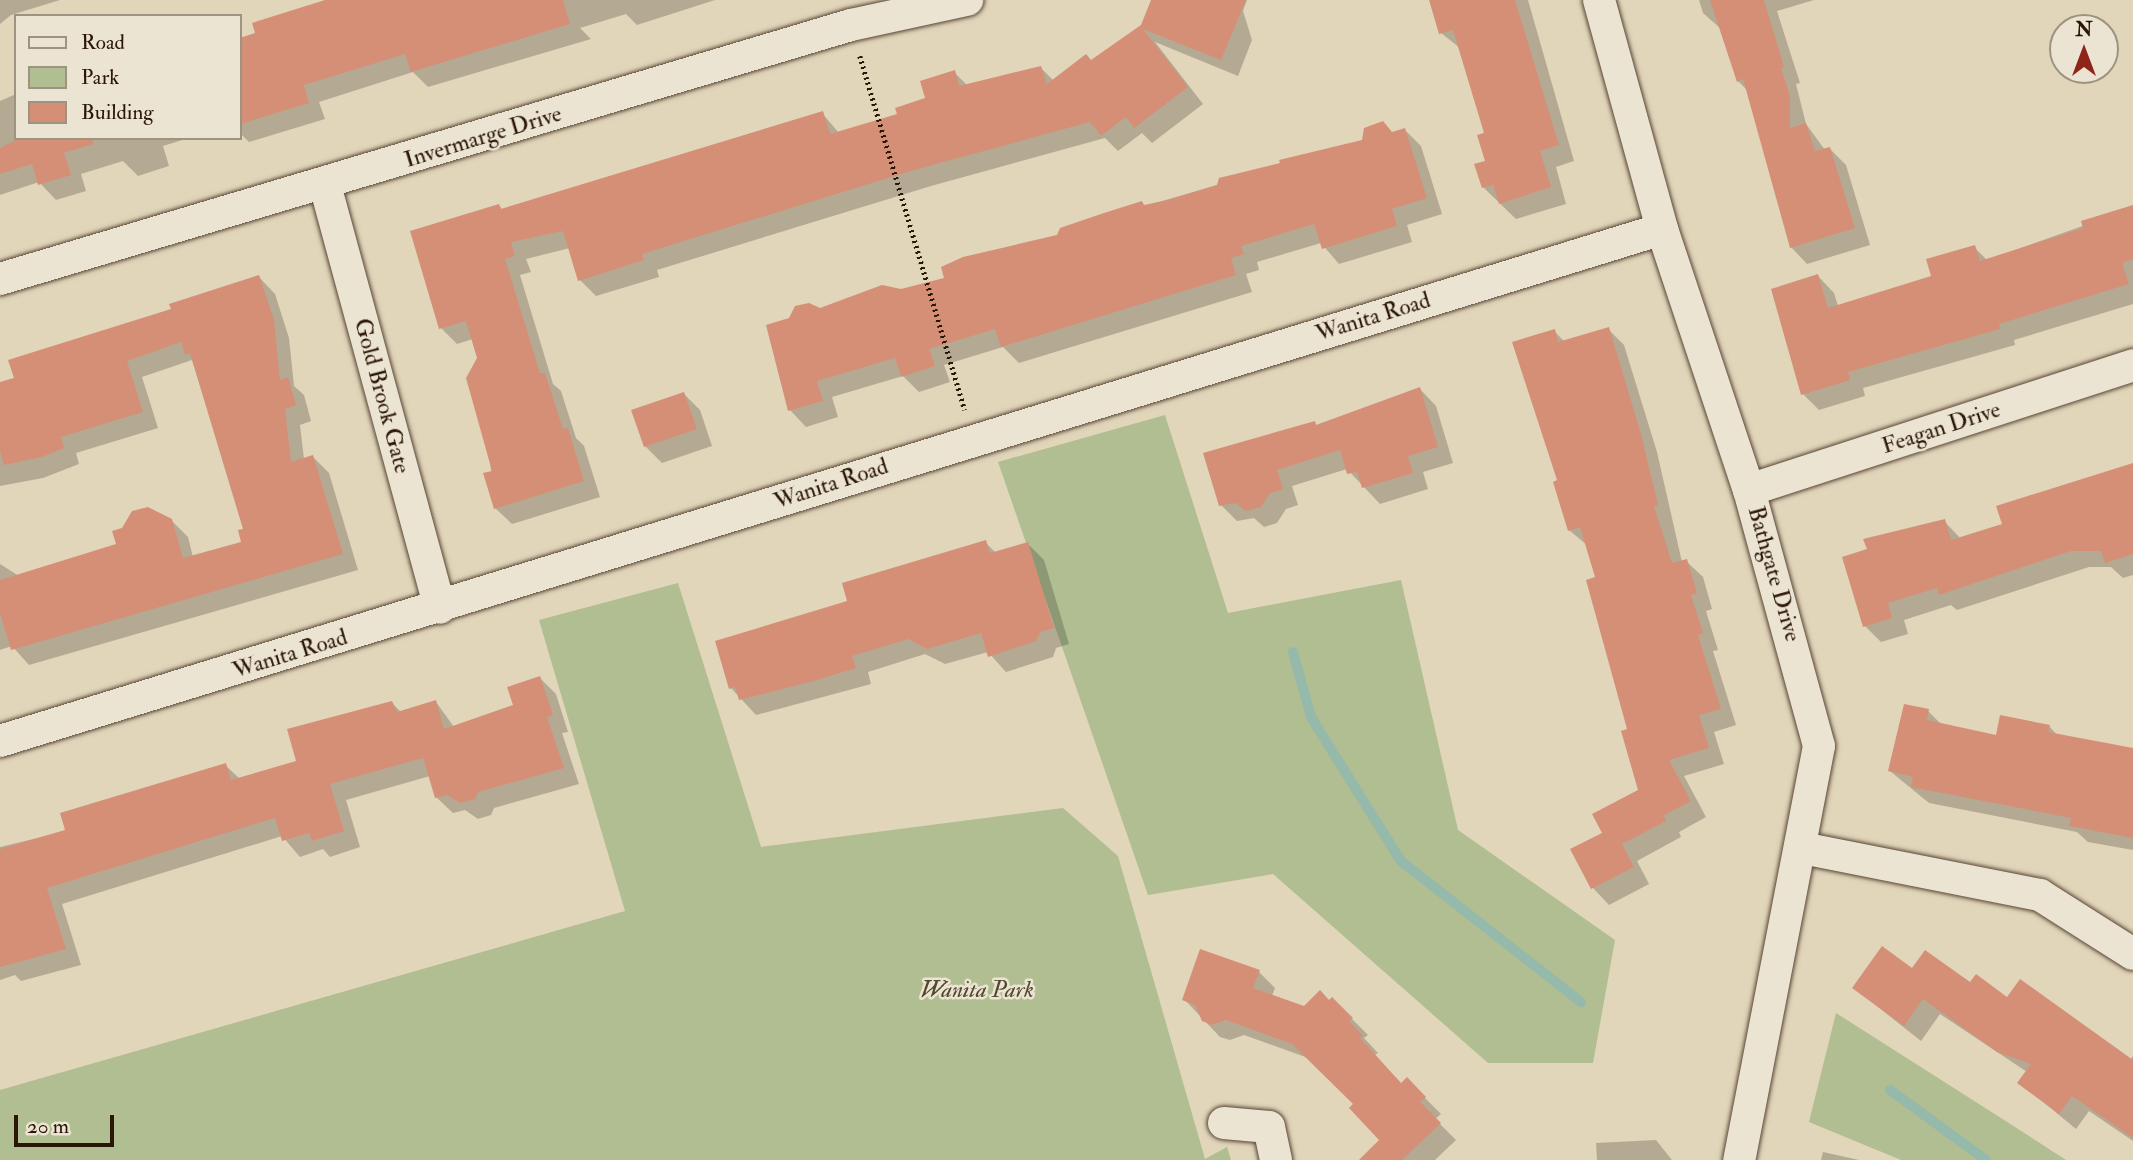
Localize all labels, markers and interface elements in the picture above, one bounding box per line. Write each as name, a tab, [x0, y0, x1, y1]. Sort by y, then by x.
legend	[14, 14, 242, 140]
north arrow	[2049, 14, 2119, 84]
text: N	[2075, 18, 2093, 42]
text: Road	[81, 29, 125, 56]
text: Park	[81, 64, 119, 91]
text: Building	[81, 99, 154, 126]
street label: Invermarge Drive	[401, 100, 565, 174]
street label: Wanita Road	[1312, 286, 1434, 348]
street label: Gold Brook Gate	[348, 315, 416, 477]
street label: Feagan Drive	[1878, 396, 2004, 460]
street label: Wanita Road	[770, 453, 892, 515]
street label: Bathgate Drive	[1742, 503, 1806, 645]
street label: Wanita Road	[229, 623, 351, 685]
park label: Wanita Park	[920, 976, 1034, 1004]
scale bar	[18, 1100, 117, 1144]
text: 20 m	[27, 1113, 69, 1140]

